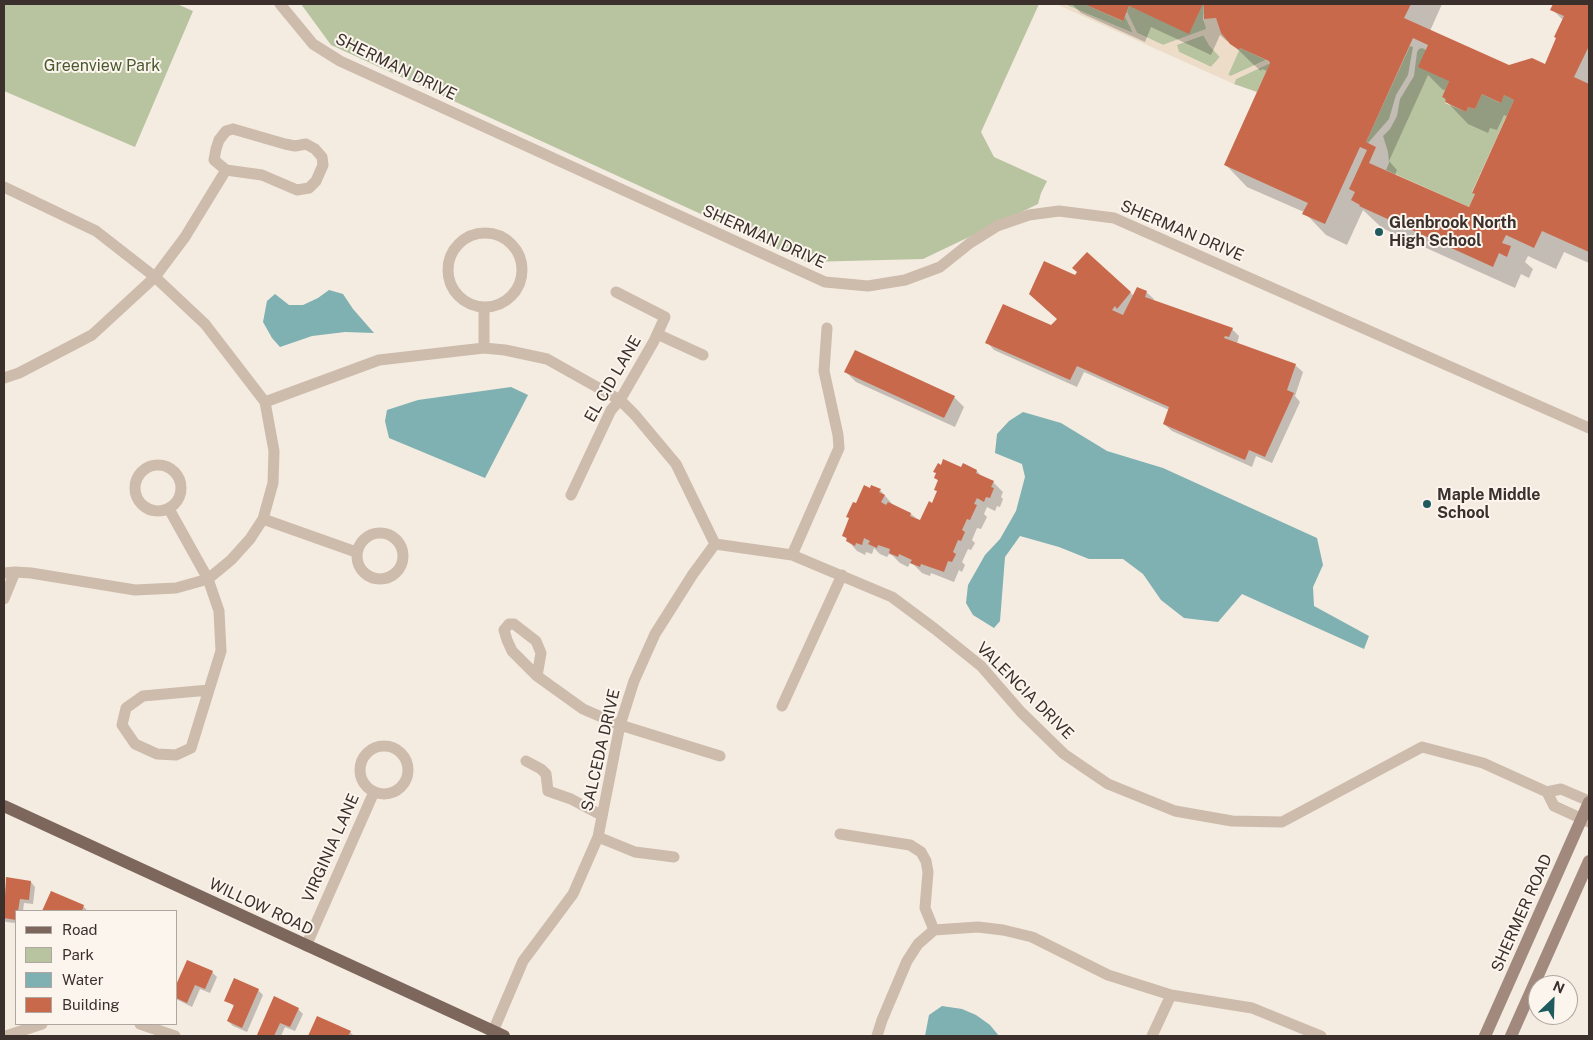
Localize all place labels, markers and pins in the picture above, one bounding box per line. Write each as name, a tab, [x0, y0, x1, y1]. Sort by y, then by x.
place label: Glenbrook North High School	[1389, 213, 1516, 251]
marker: Glenbrook North High School	[1373, 226, 1385, 238]
place label: Maple Middle School	[1437, 485, 1541, 523]
marker: Maple Middle School	[1421, 498, 1433, 510]

